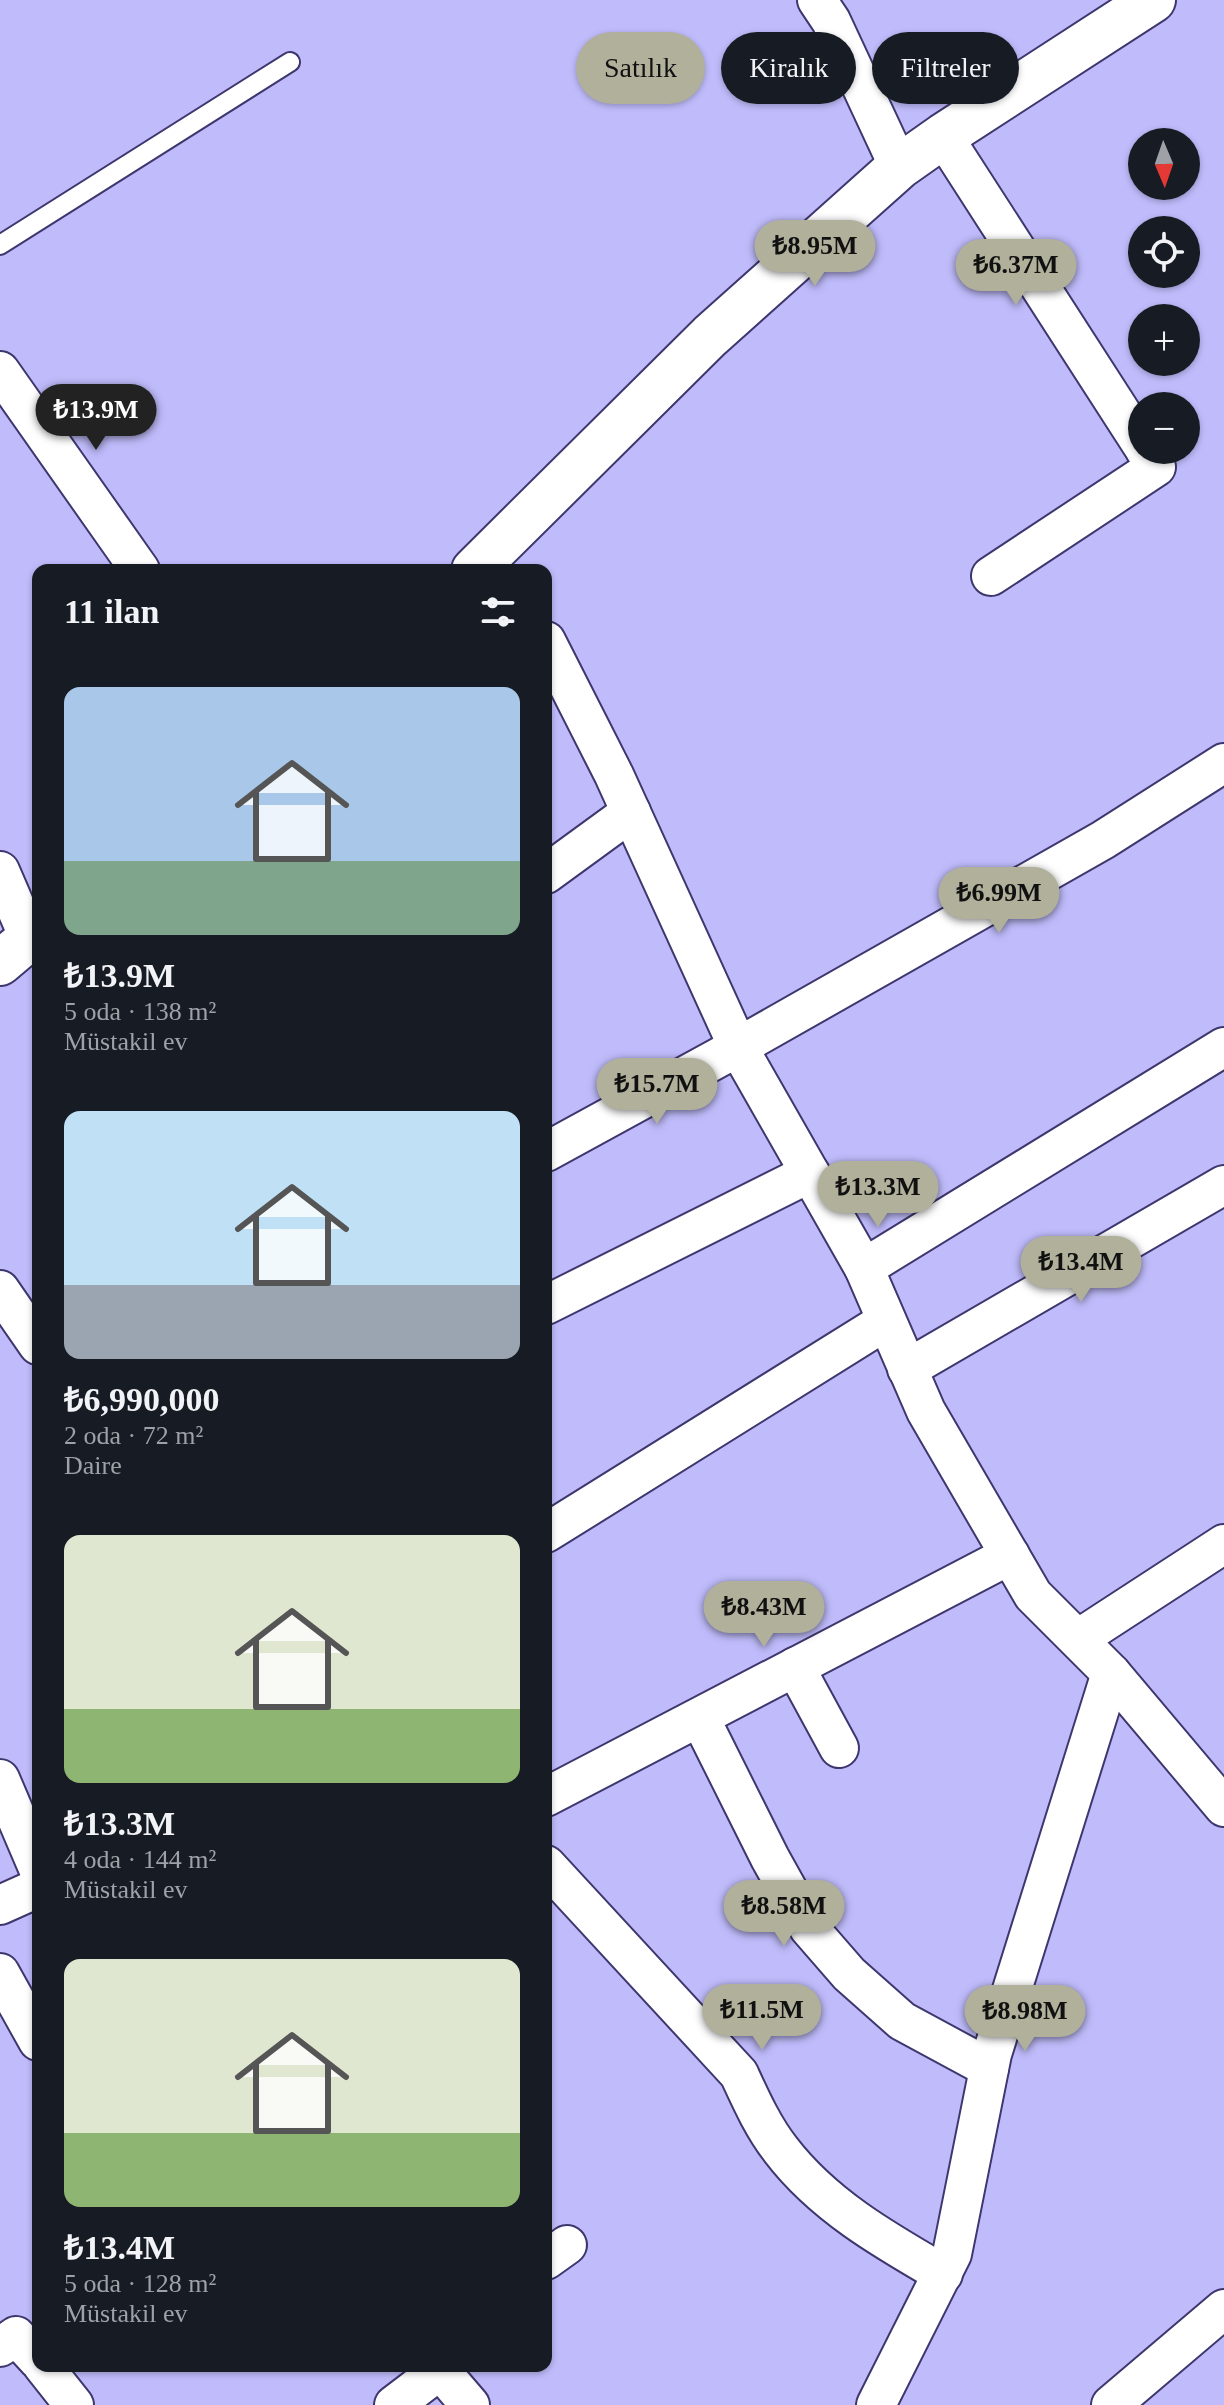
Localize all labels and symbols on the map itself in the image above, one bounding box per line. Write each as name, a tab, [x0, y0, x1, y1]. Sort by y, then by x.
north arrow	[1128, 128, 1200, 200]
pin: ₺8.95M	[750, 220, 880, 288]
pin: ₺6.37M	[951, 239, 1081, 307]
pin: ₺13.9M	[31, 384, 161, 452]
pin: ₺6.99M	[934, 867, 1064, 935]
pin: ₺15.7M	[592, 1058, 722, 1126]
pin: ₺13.3M	[813, 1161, 943, 1229]
pin: ₺13.4M	[1016, 1236, 1146, 1304]
pin: ₺8.43M	[699, 1581, 829, 1649]
pin: ₺8.58M	[719, 1880, 849, 1948]
pin: ₺11.5M	[697, 1984, 827, 2052]
pin: ₺8.98M	[960, 1985, 1090, 2053]

